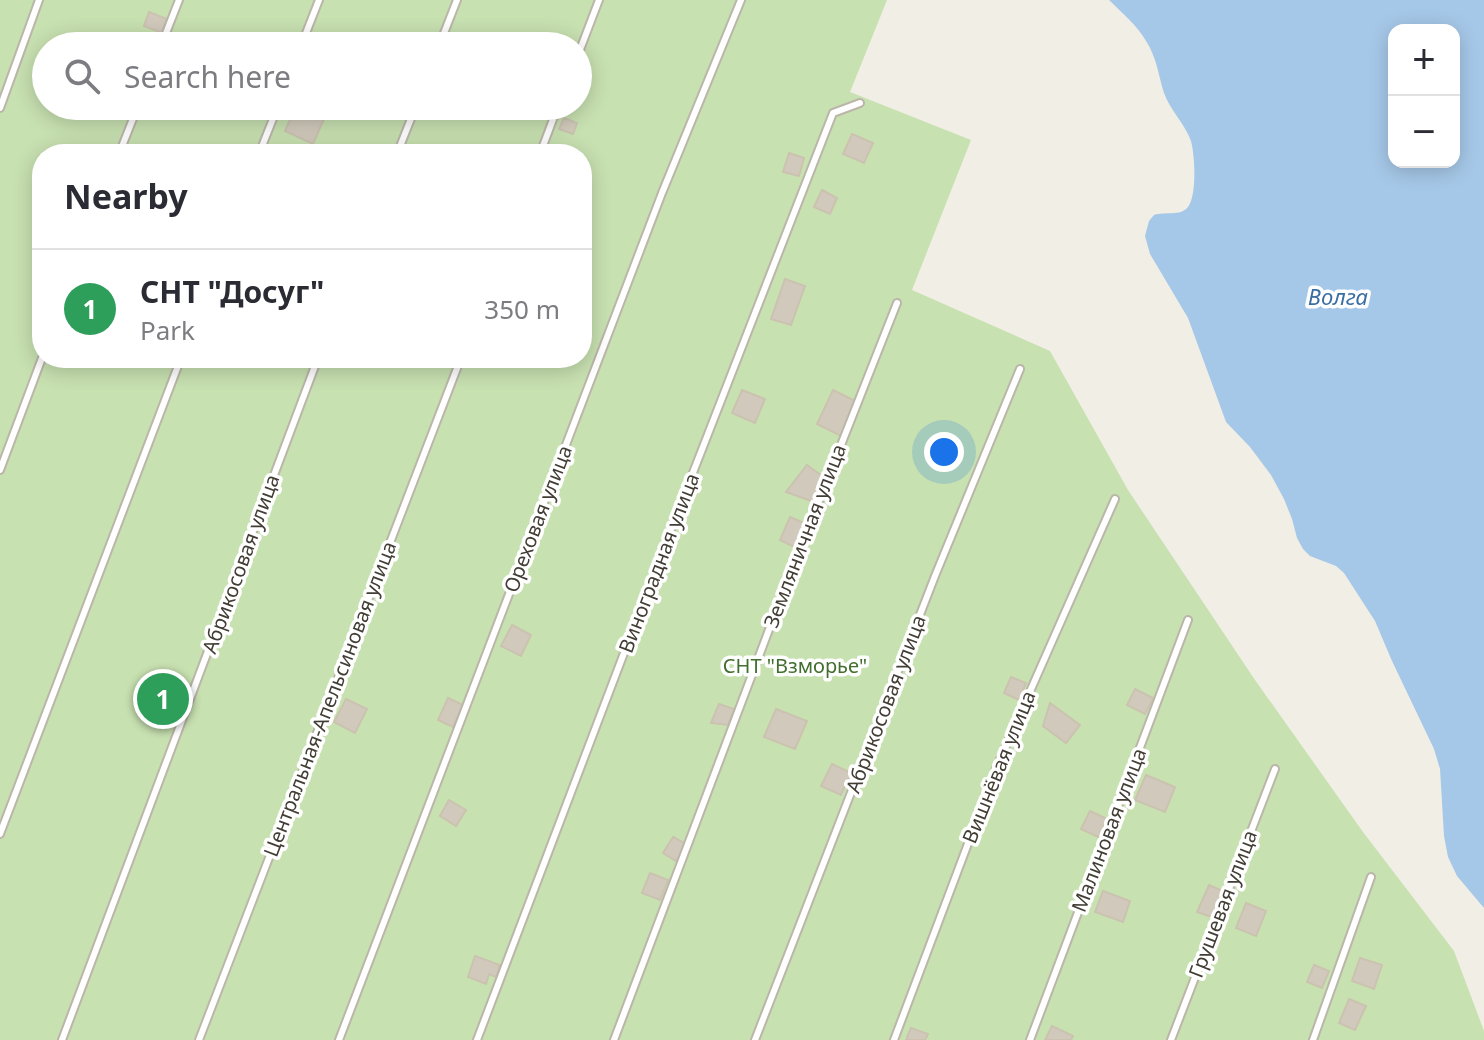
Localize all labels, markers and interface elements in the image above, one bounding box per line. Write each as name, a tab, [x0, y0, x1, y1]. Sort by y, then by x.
map controls	[1388, 24, 1460, 168]
button: +	[1388, 24, 1460, 96]
search box	[32, 32, 592, 120]
icon: search	[60, 54, 104, 98]
text: Search here	[124, 56, 291, 97]
button: −	[1388, 96, 1460, 168]
text: Nearby	[64, 173, 188, 219]
text: СНТ "Досуг"	[140, 271, 324, 312]
water label: Волга	[1308, 281, 1368, 311]
text: 1	[83, 291, 97, 327]
text: 350 m	[484, 291, 560, 327]
text: Park	[140, 312, 195, 348]
your location	[924, 432, 964, 472]
street label: Земляничная улица	[757, 440, 852, 631]
street label: Ореховая улица	[497, 441, 578, 596]
street label: Виноградная улица	[612, 469, 705, 657]
street label: Абрикосовая улица	[196, 471, 285, 657]
street label: Центральная-Апельсиновая улица	[257, 537, 402, 860]
street label: Абрикосовая улица	[839, 611, 932, 797]
park label: СНТ "Взморье"	[723, 652, 867, 679]
pin: 1	[137, 669, 189, 729]
street label: Вишнёвая улица	[956, 686, 1041, 847]
street label: Малиновая улица	[1065, 744, 1152, 916]
street label: Грушевая улица	[1182, 826, 1263, 982]

